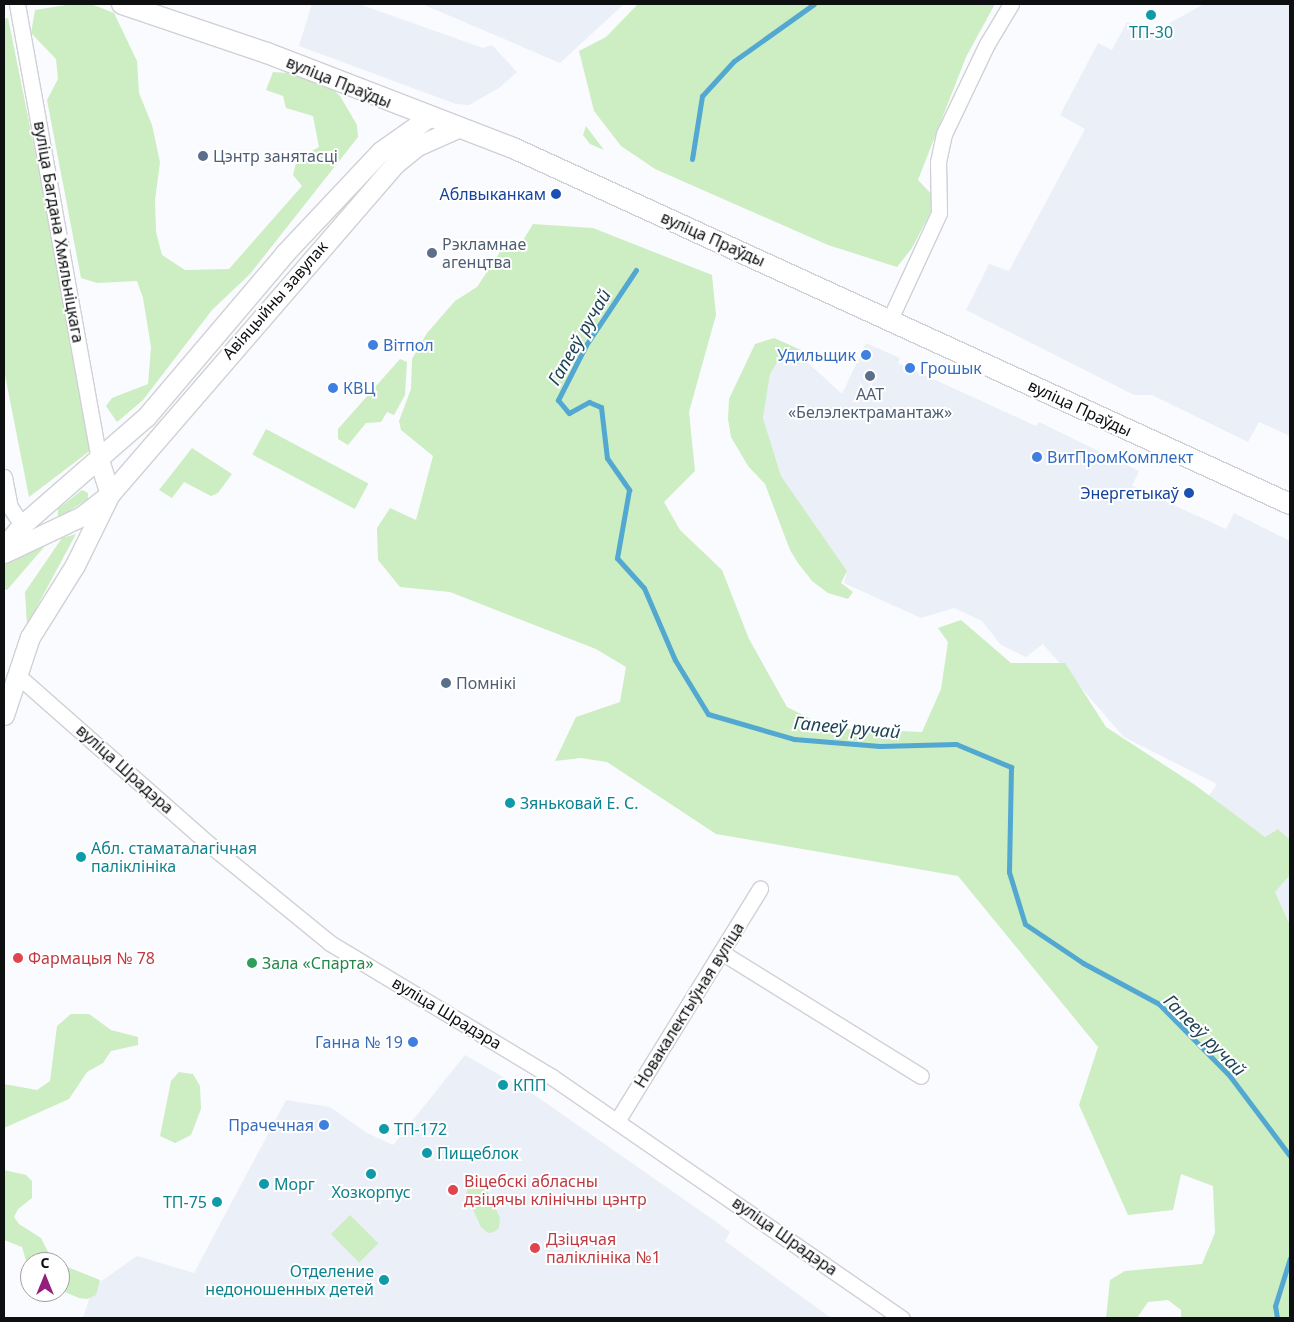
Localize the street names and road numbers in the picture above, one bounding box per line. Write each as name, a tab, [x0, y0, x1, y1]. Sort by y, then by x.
street label: вуліца Праўды	[283, 52, 395, 112]
street label: вуліца Багдана Хмяльніцкага	[30, 120, 88, 344]
street label: вуліца Праўды	[658, 207, 768, 271]
street label: Авіяцыйны завулак	[218, 237, 332, 363]
street label: вуліца Праўды	[1025, 376, 1135, 440]
street label: вуліца Шрадэра	[73, 720, 177, 818]
street label: Новакалектыўная вуліца	[630, 919, 748, 1091]
street label: вуліца Шрадэра	[389, 973, 505, 1053]
street label: вуліца Шрадэра	[729, 1193, 841, 1279]

